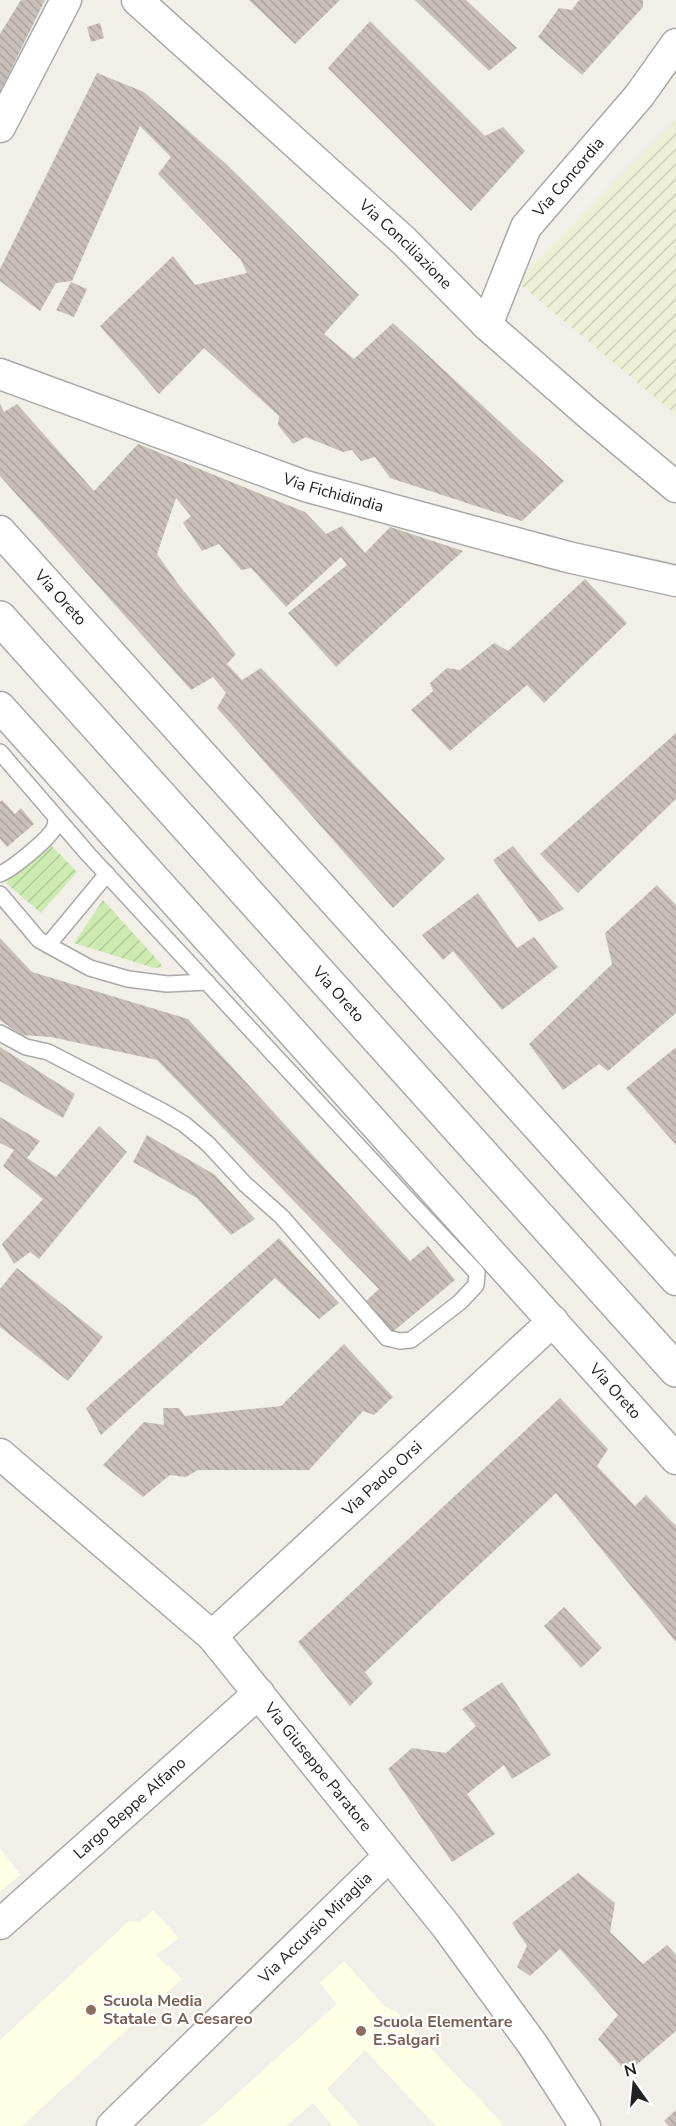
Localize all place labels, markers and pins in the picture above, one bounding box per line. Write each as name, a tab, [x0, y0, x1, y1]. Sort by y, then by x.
place label: Scuola Media Statale G A Cesareo	[103, 1990, 253, 2030]
marker: Scuola Media Statale G A Cesareo	[84, 2003, 98, 2017]
place label: Scuola Elementare E.Salgari	[373, 2011, 513, 2051]
marker: Scuola Elementare E.Salgari	[354, 2024, 368, 2038]

